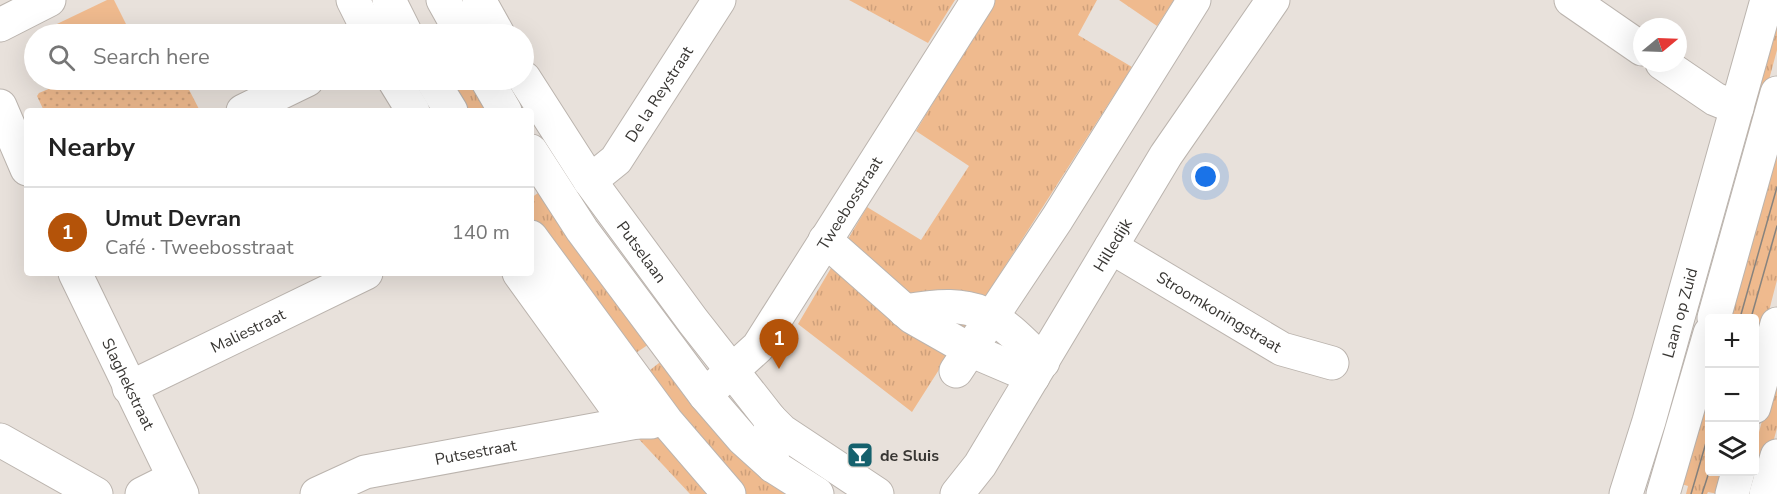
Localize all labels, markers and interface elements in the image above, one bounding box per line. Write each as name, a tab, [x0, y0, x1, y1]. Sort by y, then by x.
north arrow	[1633, 18, 1687, 72]
search box	[24, 24, 534, 90]
icon: search	[45, 41, 78, 74]
text: Search here	[93, 42, 210, 72]
street label: De la Reystraat	[620, 42, 699, 147]
text: Nearby	[48, 130, 135, 165]
street label: Tweebosstraat	[812, 152, 888, 254]
your location	[1191, 162, 1220, 191]
text: Umut Devran	[105, 204, 241, 234]
street label: Hilledijk	[1089, 213, 1138, 276]
street label: Putselaan	[611, 217, 671, 288]
text: 1	[62, 219, 74, 246]
text: 140 m	[452, 219, 510, 246]
text: Café · Tweebosstraat	[105, 234, 293, 261]
street label: Laan op Zuid	[1657, 265, 1703, 361]
street label: Stroomkoningstraat	[1152, 267, 1286, 358]
street label: Maliestraat	[207, 304, 290, 359]
map controls	[1705, 314, 1759, 476]
button: +	[1705, 314, 1759, 368]
pin: 1	[760, 320, 798, 369]
street label: Slaghekstraat	[96, 335, 159, 434]
button: −	[1705, 368, 1759, 422]
button: layers	[1705, 422, 1759, 476]
street label: Putsestraat	[433, 434, 518, 471]
bar icon: de Sluis	[845, 440, 875, 470]
place label: de Sluis	[880, 445, 939, 467]

